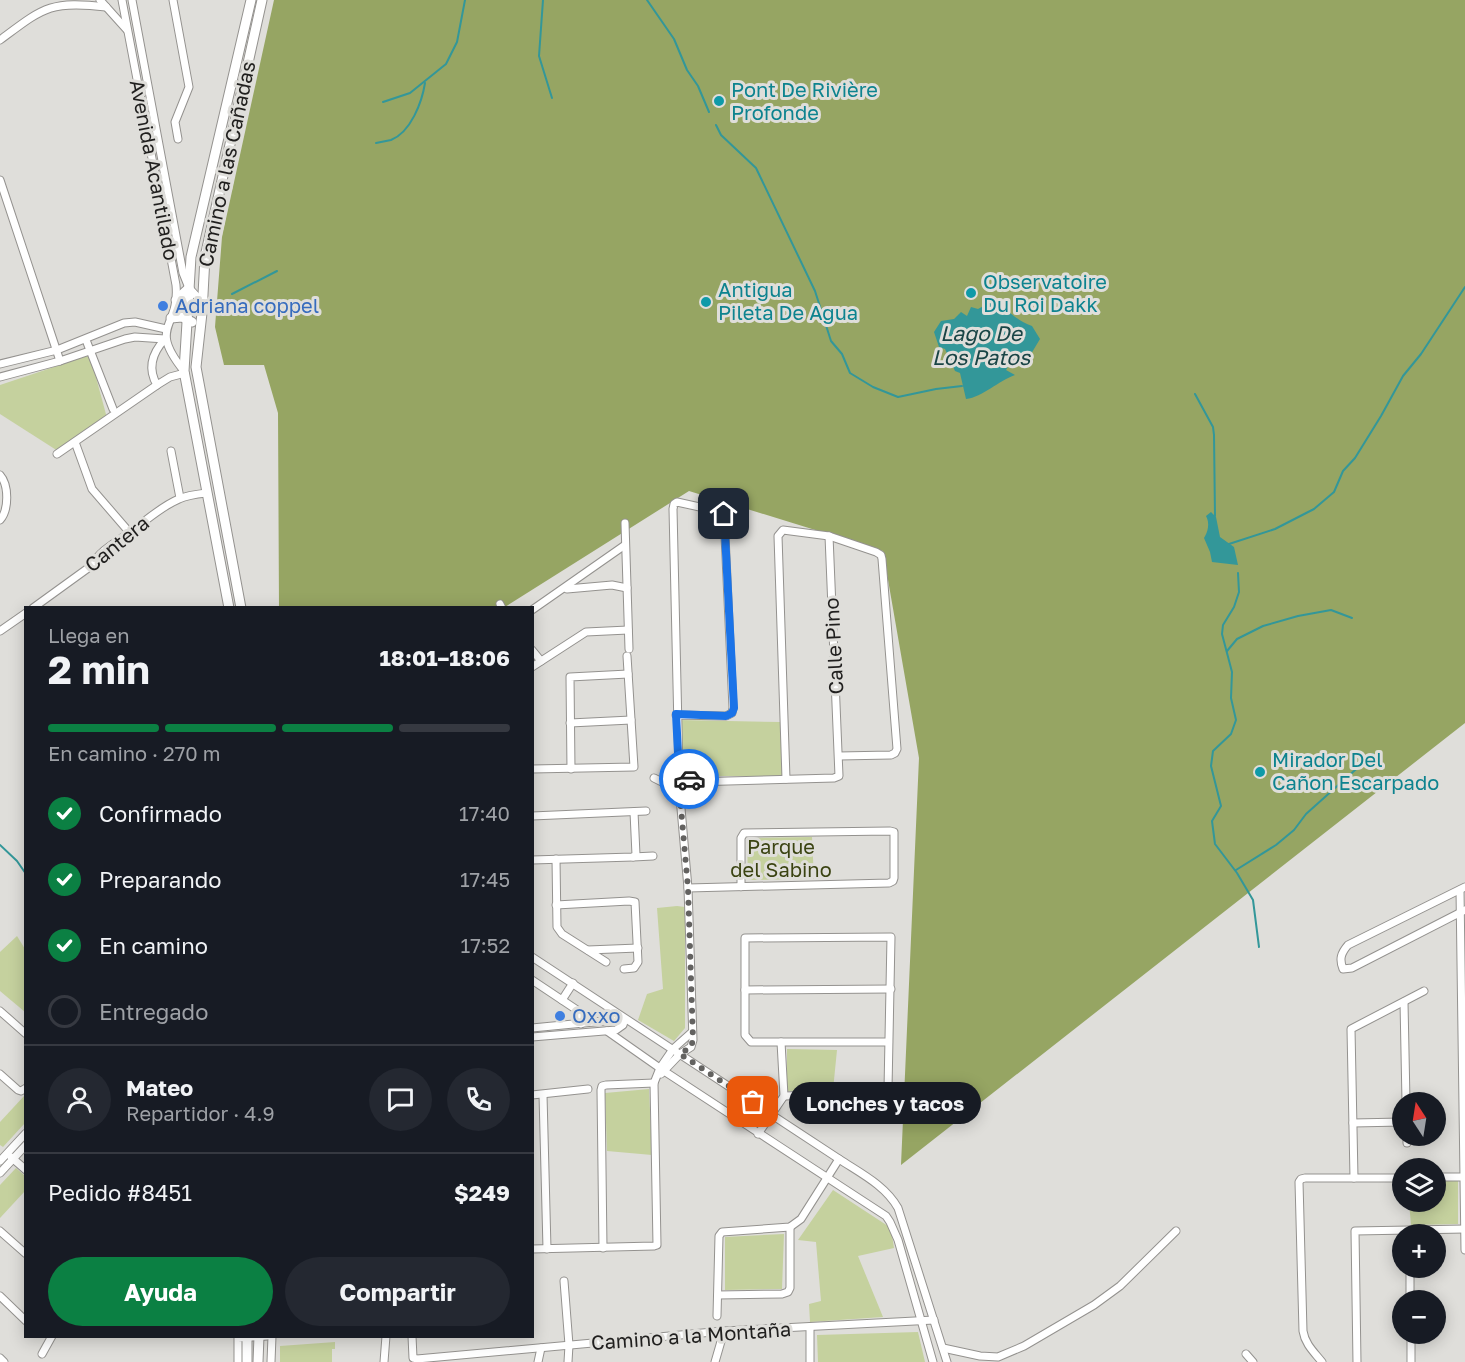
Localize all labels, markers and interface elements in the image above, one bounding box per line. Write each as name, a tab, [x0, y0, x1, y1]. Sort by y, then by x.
street label: Camino a las Cañadas	[192, 59, 260, 269]
street label: Avenida Acantilado	[126, 77, 184, 262]
place label: Pont De Rivière Profonde	[731, 77, 878, 124]
marker: Pont De Rivière Profonde	[712, 94, 726, 108]
place label: Observatoire Du Roi Dakk	[983, 269, 1107, 316]
place label: Antigua Pileta De Agua	[718, 277, 858, 324]
marker: Observatoire Du Roi Dakk	[964, 286, 978, 300]
place label: Adriana coppel	[175, 293, 319, 317]
marker: Antigua Pileta De Agua	[699, 295, 713, 309]
marker: Adriana coppel	[156, 299, 170, 313]
water label: Lago De Los Patos	[932, 320, 1031, 370]
pin	[698, 488, 749, 539]
icon: home	[707, 497, 740, 530]
street label: Cantera	[79, 510, 153, 576]
street label: Calle Pino	[818, 597, 848, 695]
text: Llega en	[48, 623, 130, 647]
text: 18:01–18:06	[380, 644, 510, 671]
text: 2 min	[48, 646, 150, 693]
text: En camino · 270 m	[48, 741, 220, 765]
place label: Mirador Del Cañon Escarpado	[1272, 747, 1439, 794]
courier	[659, 749, 719, 809]
icon: car	[673, 763, 706, 796]
marker: Mirador Del Cañon Escarpado	[1253, 765, 1267, 779]
icon: check	[48, 797, 81, 830]
text: Confirmado	[99, 800, 222, 827]
text: 17:40	[459, 801, 510, 825]
park label: Parque del Sabino	[730, 834, 832, 881]
icon: check	[48, 863, 81, 896]
text: Preparando	[99, 866, 222, 893]
text: 17:45	[460, 867, 510, 891]
icon: check	[48, 929, 81, 962]
text: En camino	[99, 932, 208, 959]
text: 17:52	[461, 933, 510, 957]
text: Entregado	[99, 998, 208, 1025]
place label: Oxxo	[572, 1003, 620, 1027]
marker: Oxxo	[553, 1009, 567, 1023]
button: person	[48, 1068, 111, 1131]
button: chat	[369, 1068, 432, 1131]
button: phone	[447, 1068, 510, 1131]
text: Mateo	[126, 1074, 193, 1101]
pin	[727, 1076, 778, 1127]
callout: Lonches y tacos	[789, 1081, 981, 1123]
icon: bag	[736, 1085, 769, 1118]
text: Lonches y tacos	[806, 1091, 964, 1115]
north arrow	[1392, 1092, 1446, 1146]
map controls	[1392, 1092, 1446, 1344]
text: Repartidor · 4.9	[126, 1101, 275, 1125]
button: layers	[1392, 1158, 1446, 1212]
text: Pedido #8451	[48, 1179, 192, 1206]
text: $249	[454, 1179, 510, 1206]
button: +	[1392, 1224, 1446, 1278]
button: Ayuda	[48, 1257, 273, 1326]
button: Compartir	[285, 1257, 510, 1326]
button: −	[1392, 1290, 1446, 1344]
street label: Camino a la Montaña	[590, 1316, 792, 1354]

